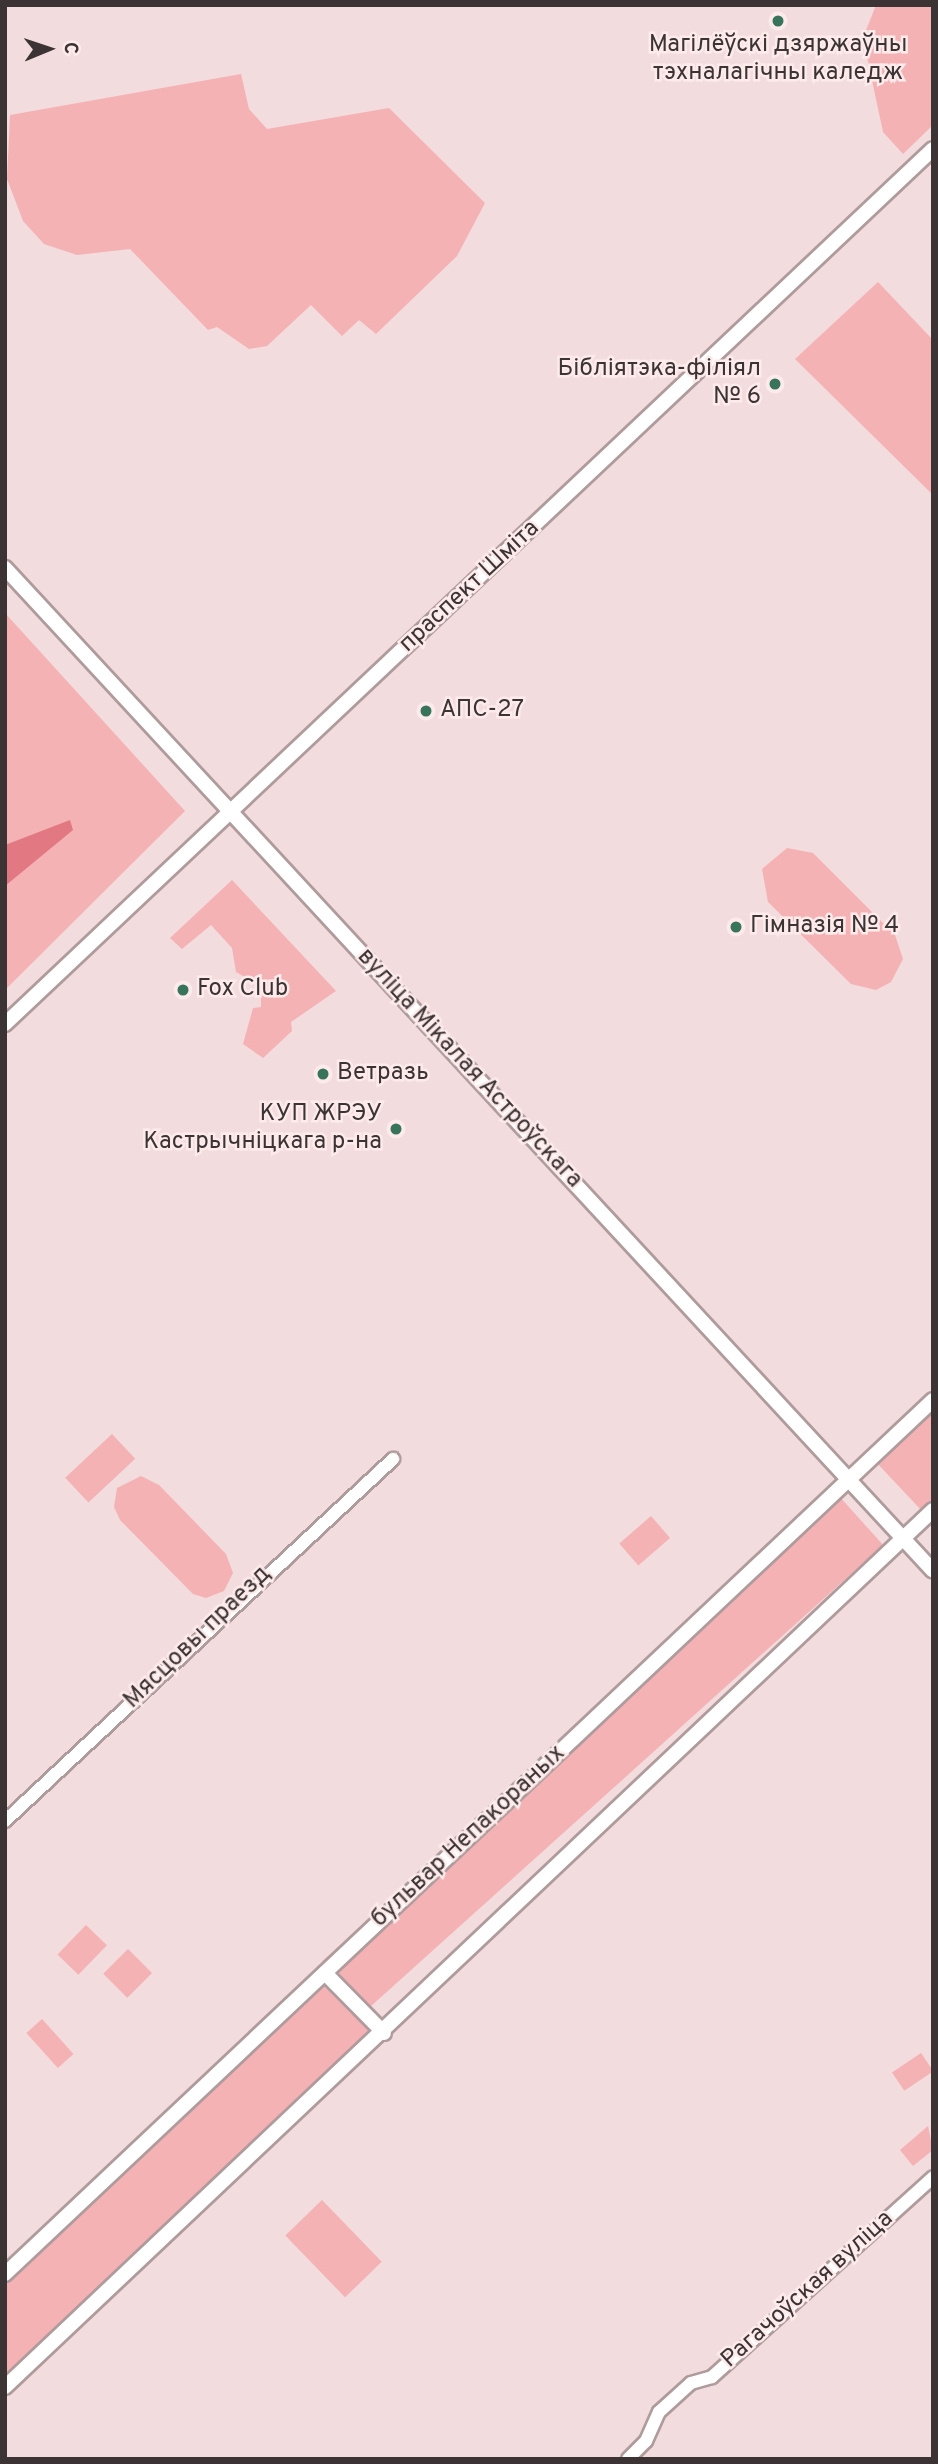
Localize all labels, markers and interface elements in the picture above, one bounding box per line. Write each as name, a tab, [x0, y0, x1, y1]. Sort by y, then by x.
marker: Магілёўскі дзяржаўны тэхналагічны каледж	[770, 13, 786, 29]
north arrow	[14, 14, 84, 84]
place label: Магілёўскі дзяржаўны тэхналагічны каледж	[649, 32, 907, 88]
text: С	[58, 42, 82, 55]
place label: Бібліятэка-філіял № 6	[558, 356, 761, 412]
marker: Бібліятэка-філіял № 6	[767, 376, 783, 392]
street label: праспект Шміта	[394, 515, 546, 659]
place label: АПС-27	[440, 697, 524, 725]
marker: АПС-27	[418, 703, 434, 719]
place label: Гімназія № 4	[750, 913, 899, 941]
marker: Гімназія № 4	[728, 919, 744, 935]
street label: вуліца Мікалая Астроўскага	[350, 943, 588, 1195]
place label: Fox Club	[197, 976, 288, 1004]
marker: Fox Club	[175, 982, 191, 998]
place label: Ветразь	[337, 1060, 429, 1088]
marker: Ветразь	[315, 1066, 331, 1082]
place label: КУП ЖРЭУ Кастрычніцкага р-на	[143, 1101, 382, 1157]
marker: КУП ЖРЭУ Кастрычніцкага р-на	[388, 1121, 404, 1137]
street label: Мясцовы праезд	[119, 1561, 277, 1715]
street label: бульвар Непакораных	[366, 1740, 572, 1934]
street label: Рагачоўская вуліца	[716, 2205, 900, 2375]

